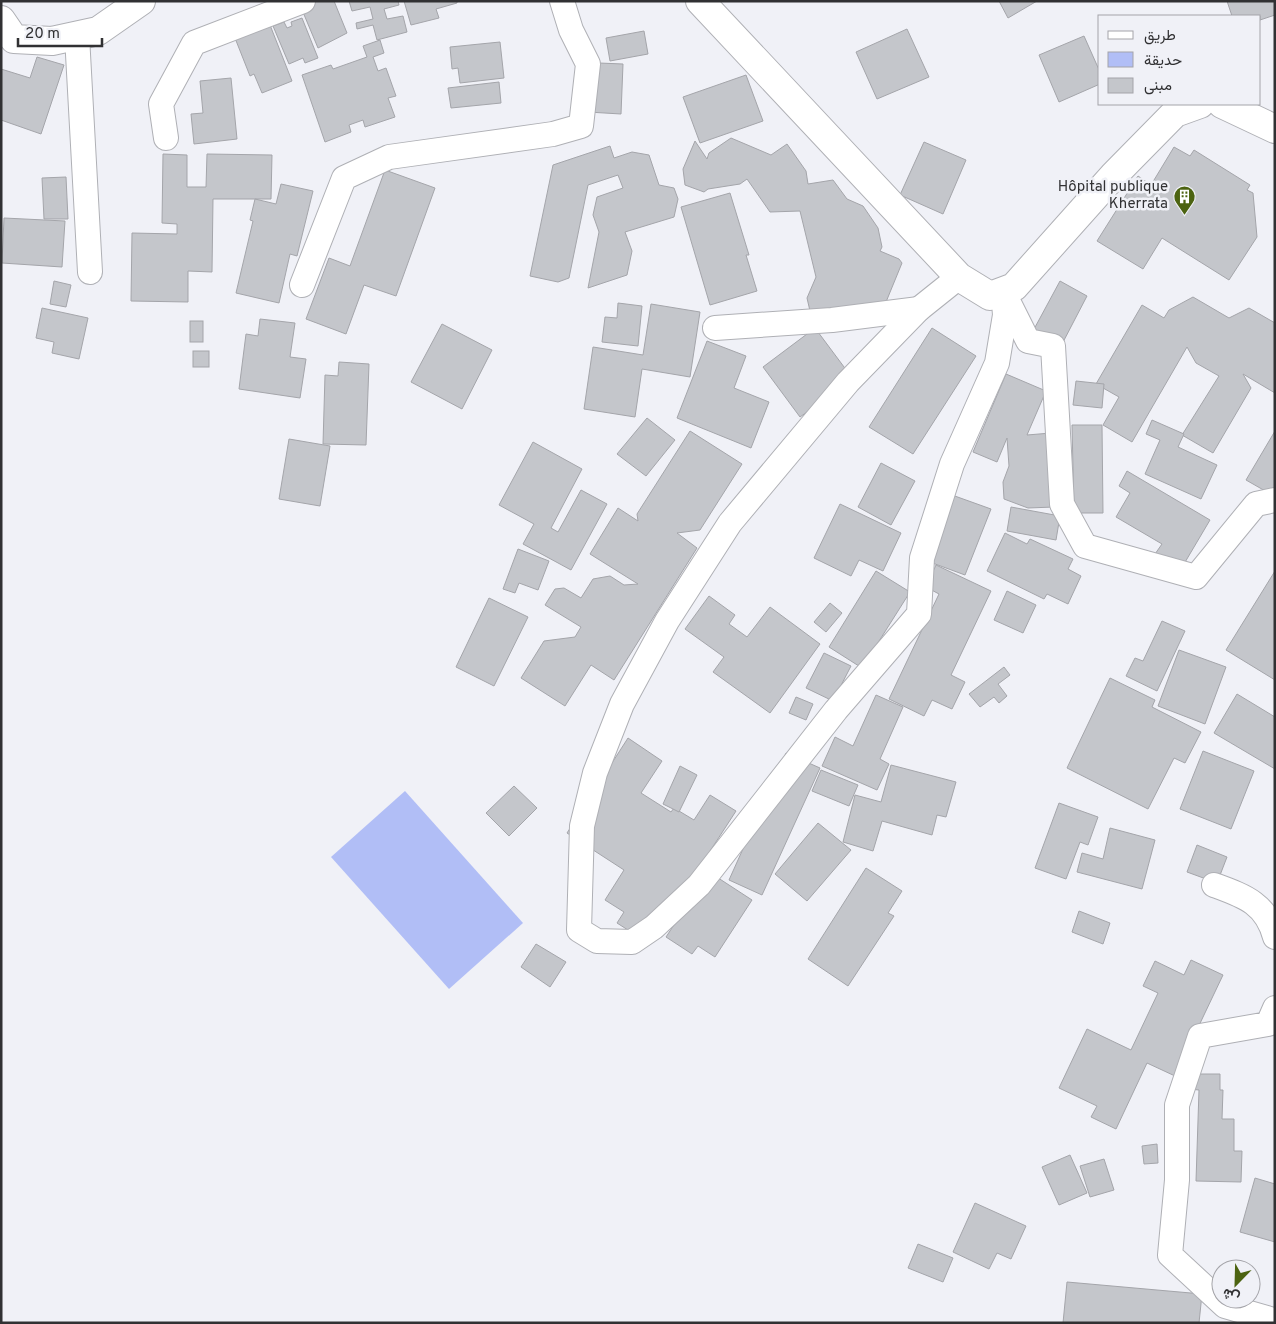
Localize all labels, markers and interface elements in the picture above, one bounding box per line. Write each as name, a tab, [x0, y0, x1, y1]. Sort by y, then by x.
scale bar	[18, 15, 101, 47]
legend	[1098, 15, 1261, 105]
text: 20 m	[25, 25, 60, 44]
text: طريق	[1144, 27, 1176, 46]
text: حديقة	[1144, 52, 1182, 71]
text: مبنى	[1144, 77, 1172, 96]
place label: Hôpital publique Kherrata	[1058, 178, 1168, 214]
building icon: Hôpital publique Kherrata	[1172, 184, 1196, 215]
north arrow	[1211, 1259, 1261, 1309]
text: ش	[1220, 1283, 1243, 1306]

